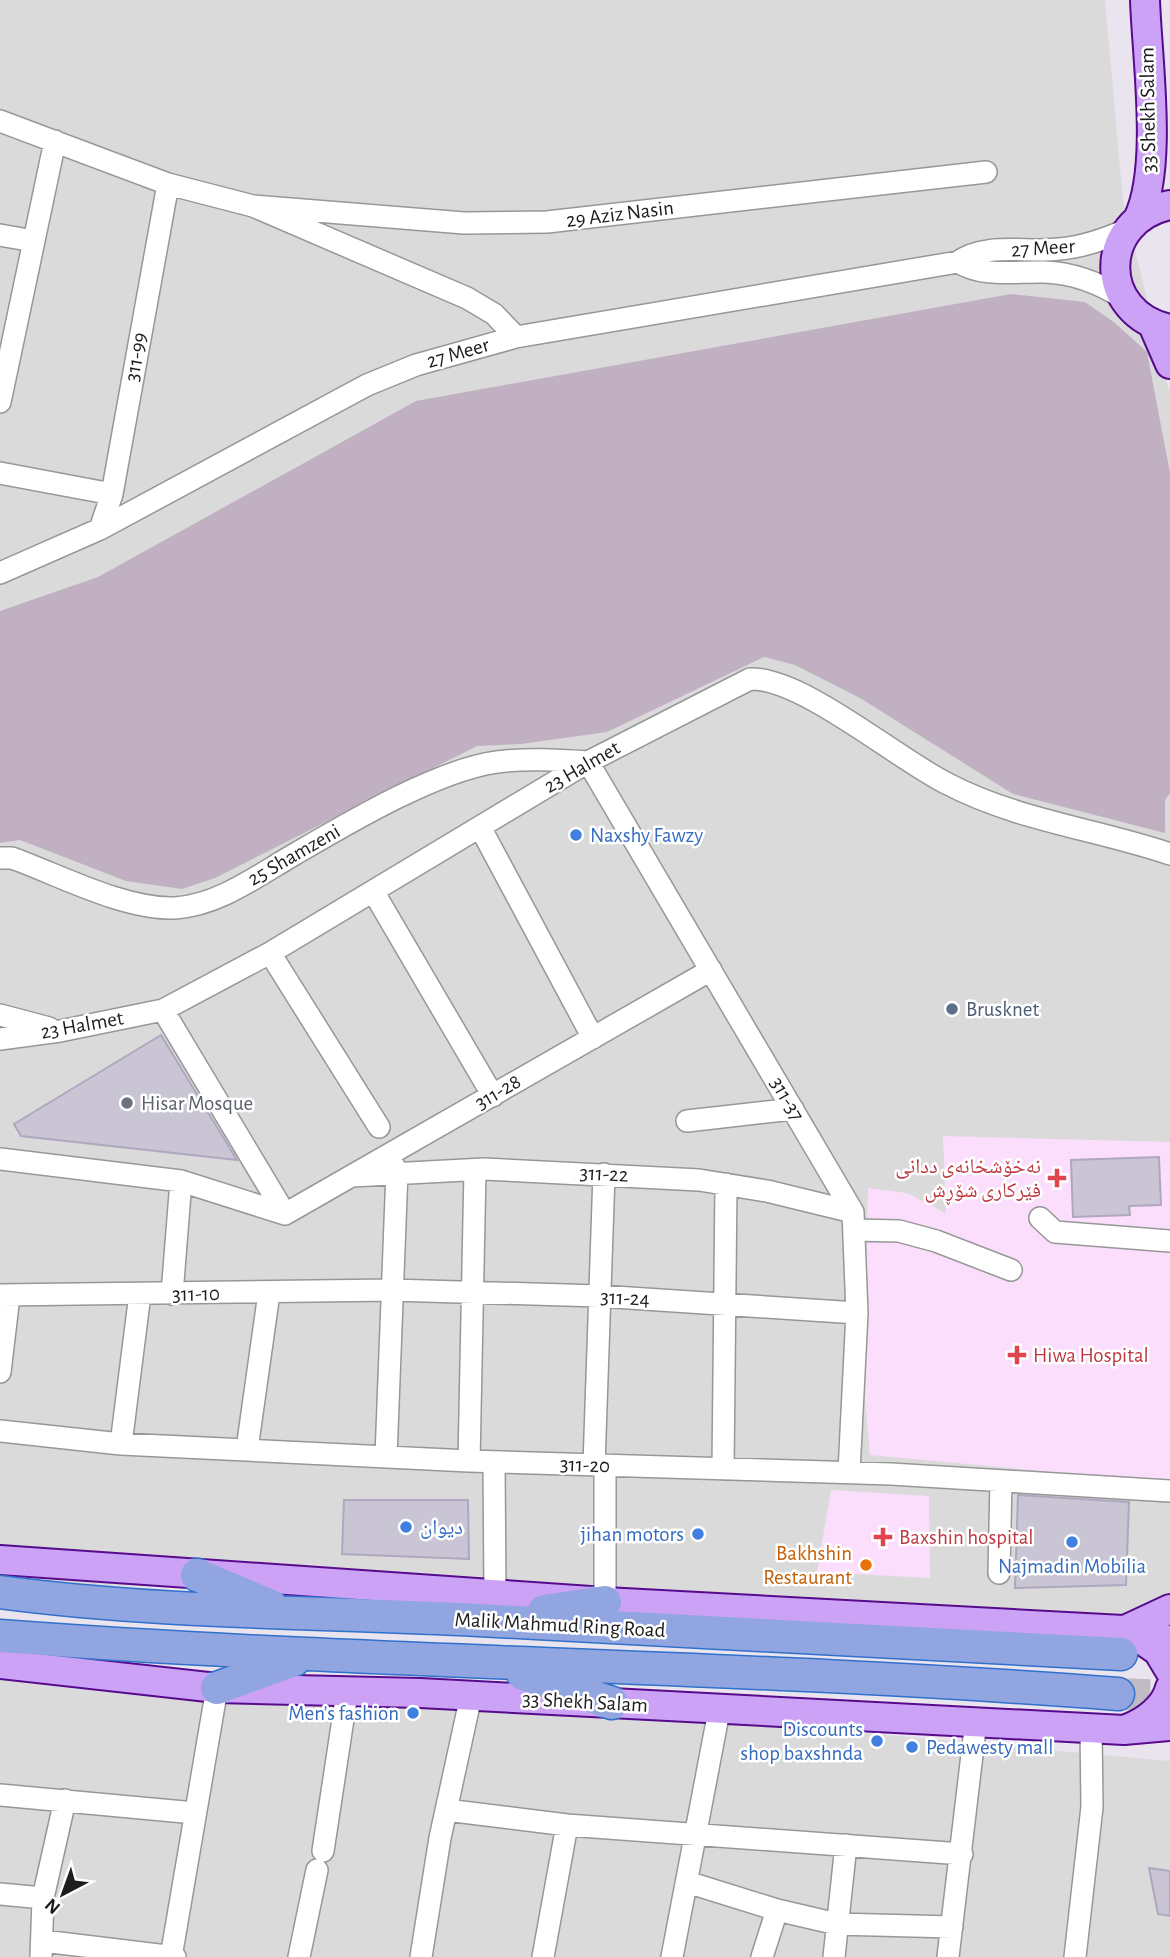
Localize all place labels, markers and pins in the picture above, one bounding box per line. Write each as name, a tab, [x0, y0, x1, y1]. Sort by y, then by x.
place label: Naxshy Fawzy	[590, 825, 703, 846]
marker: Naxshy Fawzy	[568, 827, 584, 843]
place label: Brusknet	[966, 999, 1039, 1020]
marker: Brusknet	[944, 1001, 960, 1017]
place label: Hisar Mosque	[141, 1093, 253, 1114]
marker: Hisar Mosque	[119, 1095, 135, 1111]
place label: نەخۆشخانەی ددانی فێرکاری شۆڕش	[895, 1156, 1041, 1206]
marker: نەخۆشخانەی ددانی فێرکاری شۆڕش	[1047, 1168, 1067, 1188]
marker: Hiwa Hospital	[1007, 1345, 1027, 1365]
place label: Hiwa Hospital	[1033, 1345, 1149, 1366]
place label: دیوان	[420, 1517, 463, 1539]
marker: دیوان	[398, 1519, 414, 1535]
place label: jihan motors	[580, 1524, 684, 1545]
marker: jihan motors	[690, 1526, 706, 1542]
marker: Baxshin hospital	[873, 1527, 893, 1547]
place label: Baxshin hospital	[899, 1527, 1034, 1548]
marker: Najmadin Mobilia	[1064, 1534, 1080, 1550]
place label: Bakhshin Restaurant	[763, 1543, 852, 1588]
place label: Najmadin Mobilia	[998, 1556, 1146, 1577]
marker: Bakhshin Restaurant	[858, 1557, 874, 1573]
place label: Men’s fashion	[288, 1703, 399, 1724]
marker: Men’s fashion	[405, 1705, 421, 1721]
place label: Discounts shop baxshnda	[740, 1719, 863, 1764]
marker: Discounts shop baxshnda	[869, 1733, 885, 1749]
place label: Pedawesty mall	[926, 1737, 1053, 1758]
marker: Pedawesty mall	[904, 1739, 920, 1755]

